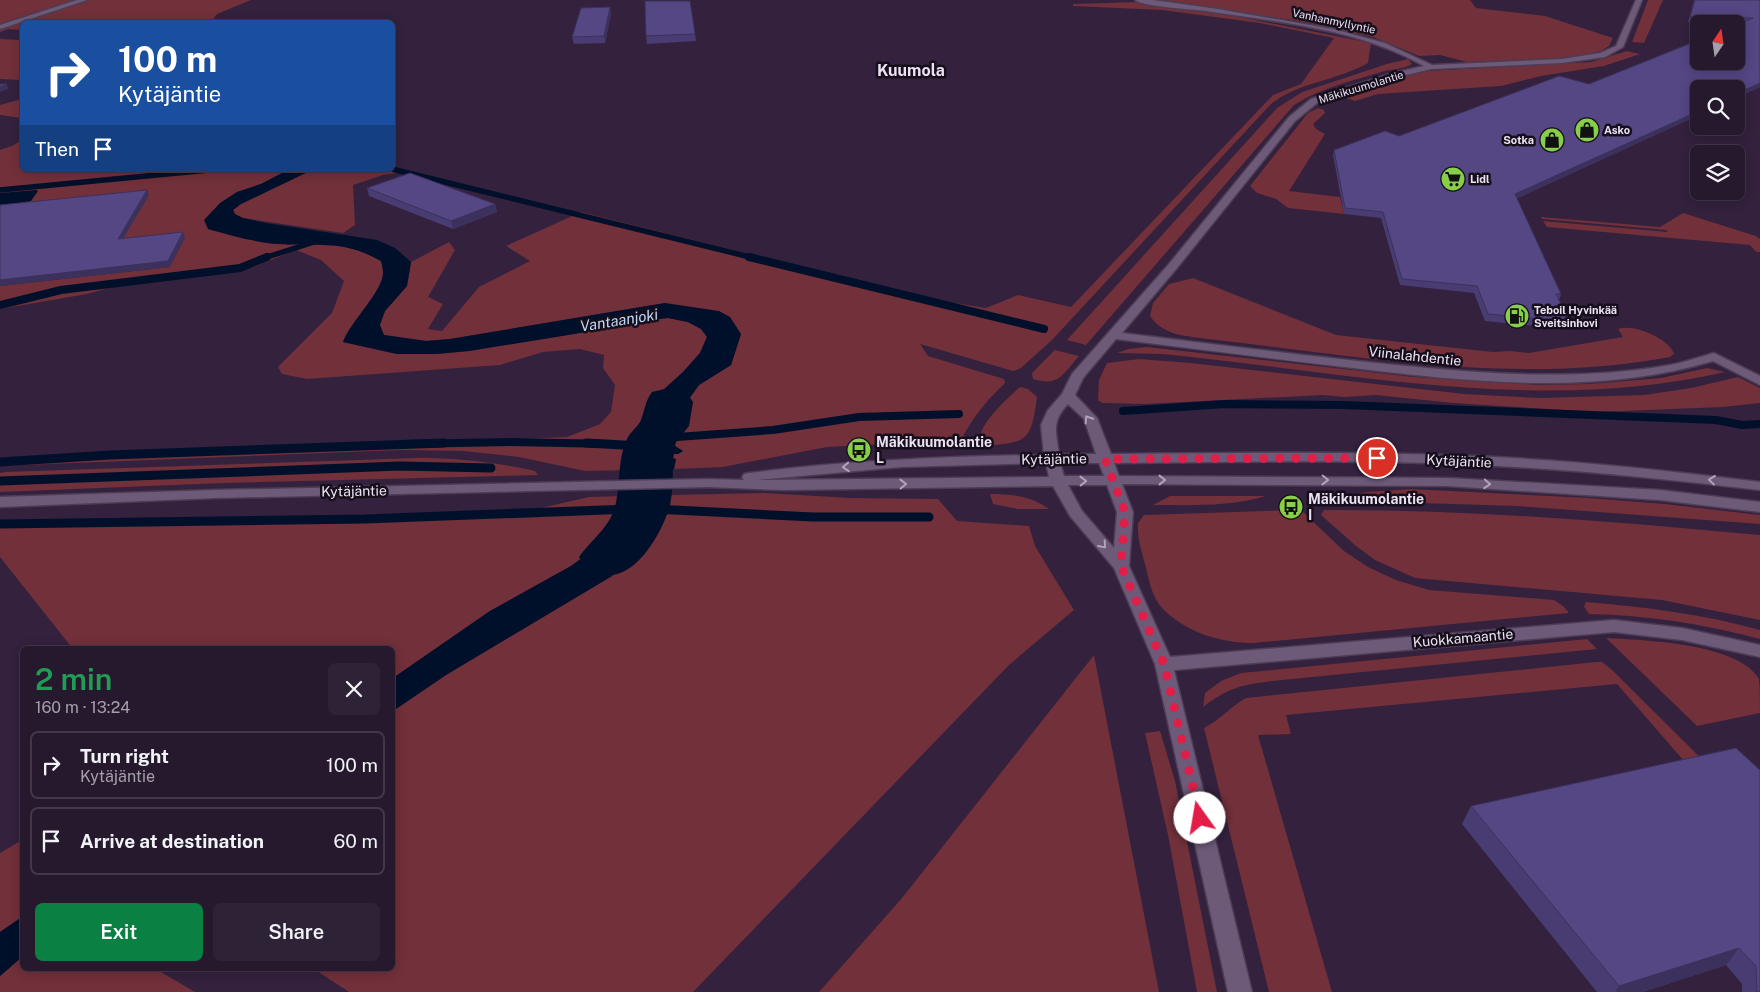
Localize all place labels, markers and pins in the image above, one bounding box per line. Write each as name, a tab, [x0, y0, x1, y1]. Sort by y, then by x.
shop icon: Asko	[1574, 117, 1600, 143]
place label: Asko	[1604, 124, 1630, 136]
shop icon: Sotka	[1539, 127, 1565, 153]
place label: Sotka	[1503, 134, 1534, 146]
supermarket icon: Lidl	[1440, 166, 1466, 192]
place label: Lidl	[1470, 173, 1490, 185]
fuel station icon: Teboil Hyvinkää Sveitsinhovi	[1504, 303, 1530, 329]
place label: Teboil Hyvinkää Sveitsinhovi	[1534, 304, 1617, 329]
place label: Mäkikuumolantie L	[876, 434, 992, 466]
bus stop icon: Mäkikuumolantie L	[846, 437, 872, 463]
pin	[1356, 437, 1398, 479]
place label: Mäkikuumolantie I	[1308, 491, 1424, 523]
bus stop icon: Mäkikuumolantie I	[1278, 494, 1304, 520]

